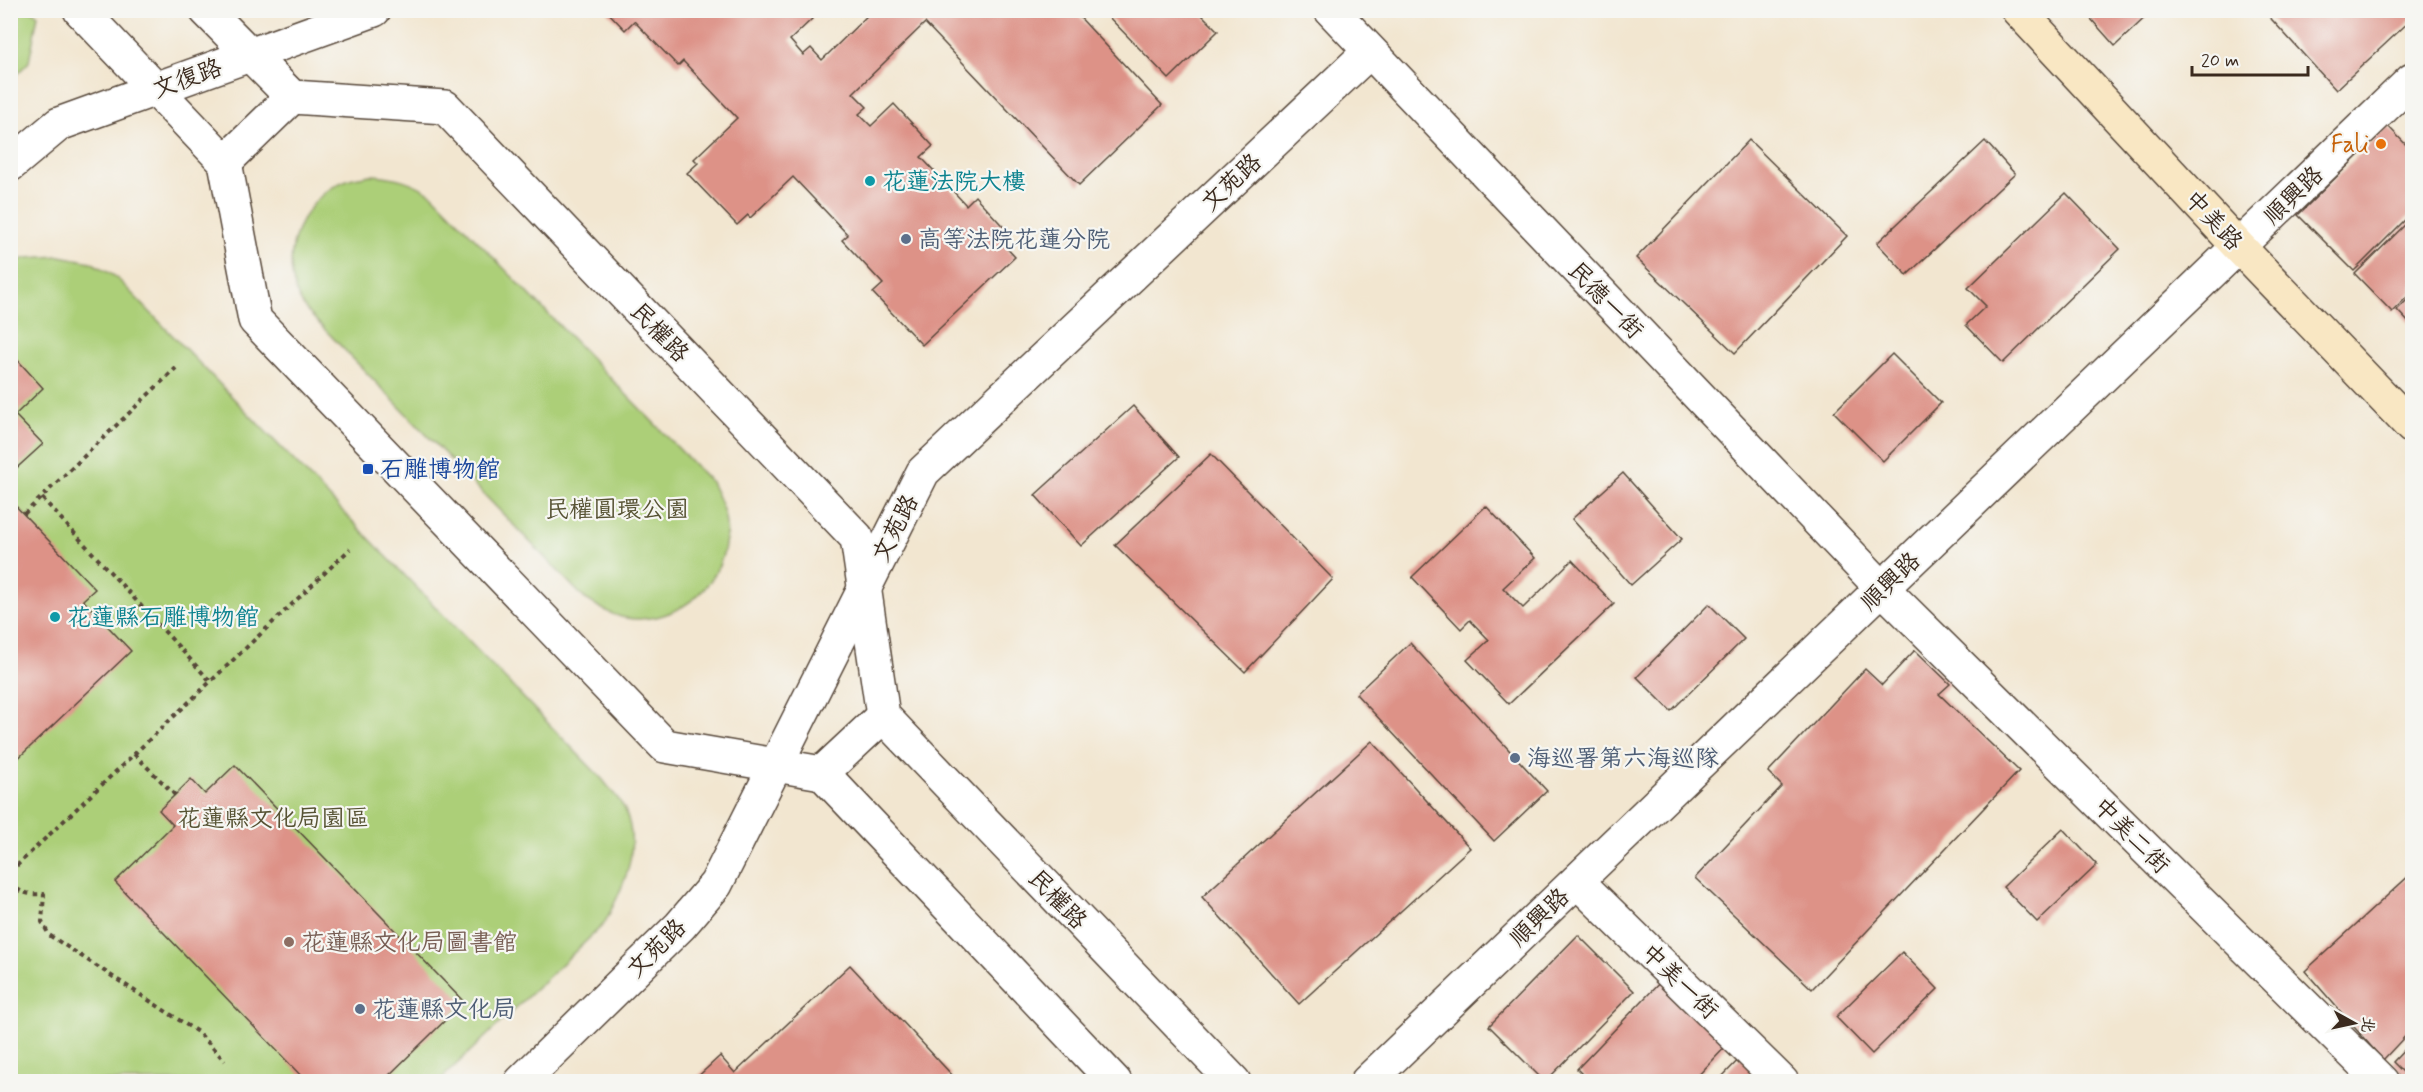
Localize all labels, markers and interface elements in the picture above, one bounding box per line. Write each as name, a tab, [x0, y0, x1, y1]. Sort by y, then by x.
scale bar	[2192, 39, 2308, 77]
text: 20 m	[2201, 49, 2239, 73]
street label: 文復路	[148, 53, 227, 106]
place label: Fali	[2331, 130, 2369, 161]
marker: Fali	[2374, 137, 2388, 151]
street label: 文苑路	[1195, 147, 1269, 219]
street label: 順興路	[2257, 160, 2331, 232]
place label: 花蓮法院大樓	[882, 167, 1026, 198]
marker: 花蓮法院大樓	[863, 174, 877, 188]
street label: 中美路	[2177, 184, 2249, 258]
place label: 高等法院花蓮分院	[918, 225, 1110, 256]
marker: 高等法院花蓮分院	[899, 232, 913, 246]
street label: 民德一街	[1560, 256, 1649, 346]
street label: 民權路	[623, 296, 695, 370]
place label: 石雕博物館	[380, 455, 500, 486]
marker: 石雕博物館	[361, 462, 375, 476]
street label: 文苑路	[866, 490, 926, 568]
park label: 民權圓環公園	[545, 495, 689, 526]
street label: 順興路	[1854, 546, 1928, 618]
place label: 花蓮縣石雕博物館	[67, 603, 259, 634]
marker: 花蓮縣石雕博物館	[48, 610, 62, 624]
place label: 海巡署第六海巡隊	[1527, 744, 1719, 775]
marker: 海巡署第六海巡隊	[1508, 751, 1522, 765]
street label: 中美二街	[2086, 791, 2176, 881]
park label: 花蓮縣文化局園區	[177, 804, 369, 835]
street label: 民權路	[1021, 863, 1093, 937]
street label: 順興路	[1503, 882, 1577, 954]
street label: 文苑路	[621, 913, 693, 985]
place label: 花蓮縣文化局圖書館	[301, 928, 517, 959]
marker: 花蓮縣文化局圖書館	[282, 935, 296, 949]
street label: 中美一街	[1634, 938, 1724, 1027]
north arrow	[2324, 993, 2384, 1053]
place label: 花蓮縣文化局	[372, 995, 516, 1026]
marker: 花蓮縣文化局	[353, 1002, 367, 1016]
text: 北	[2356, 1015, 2379, 1034]

